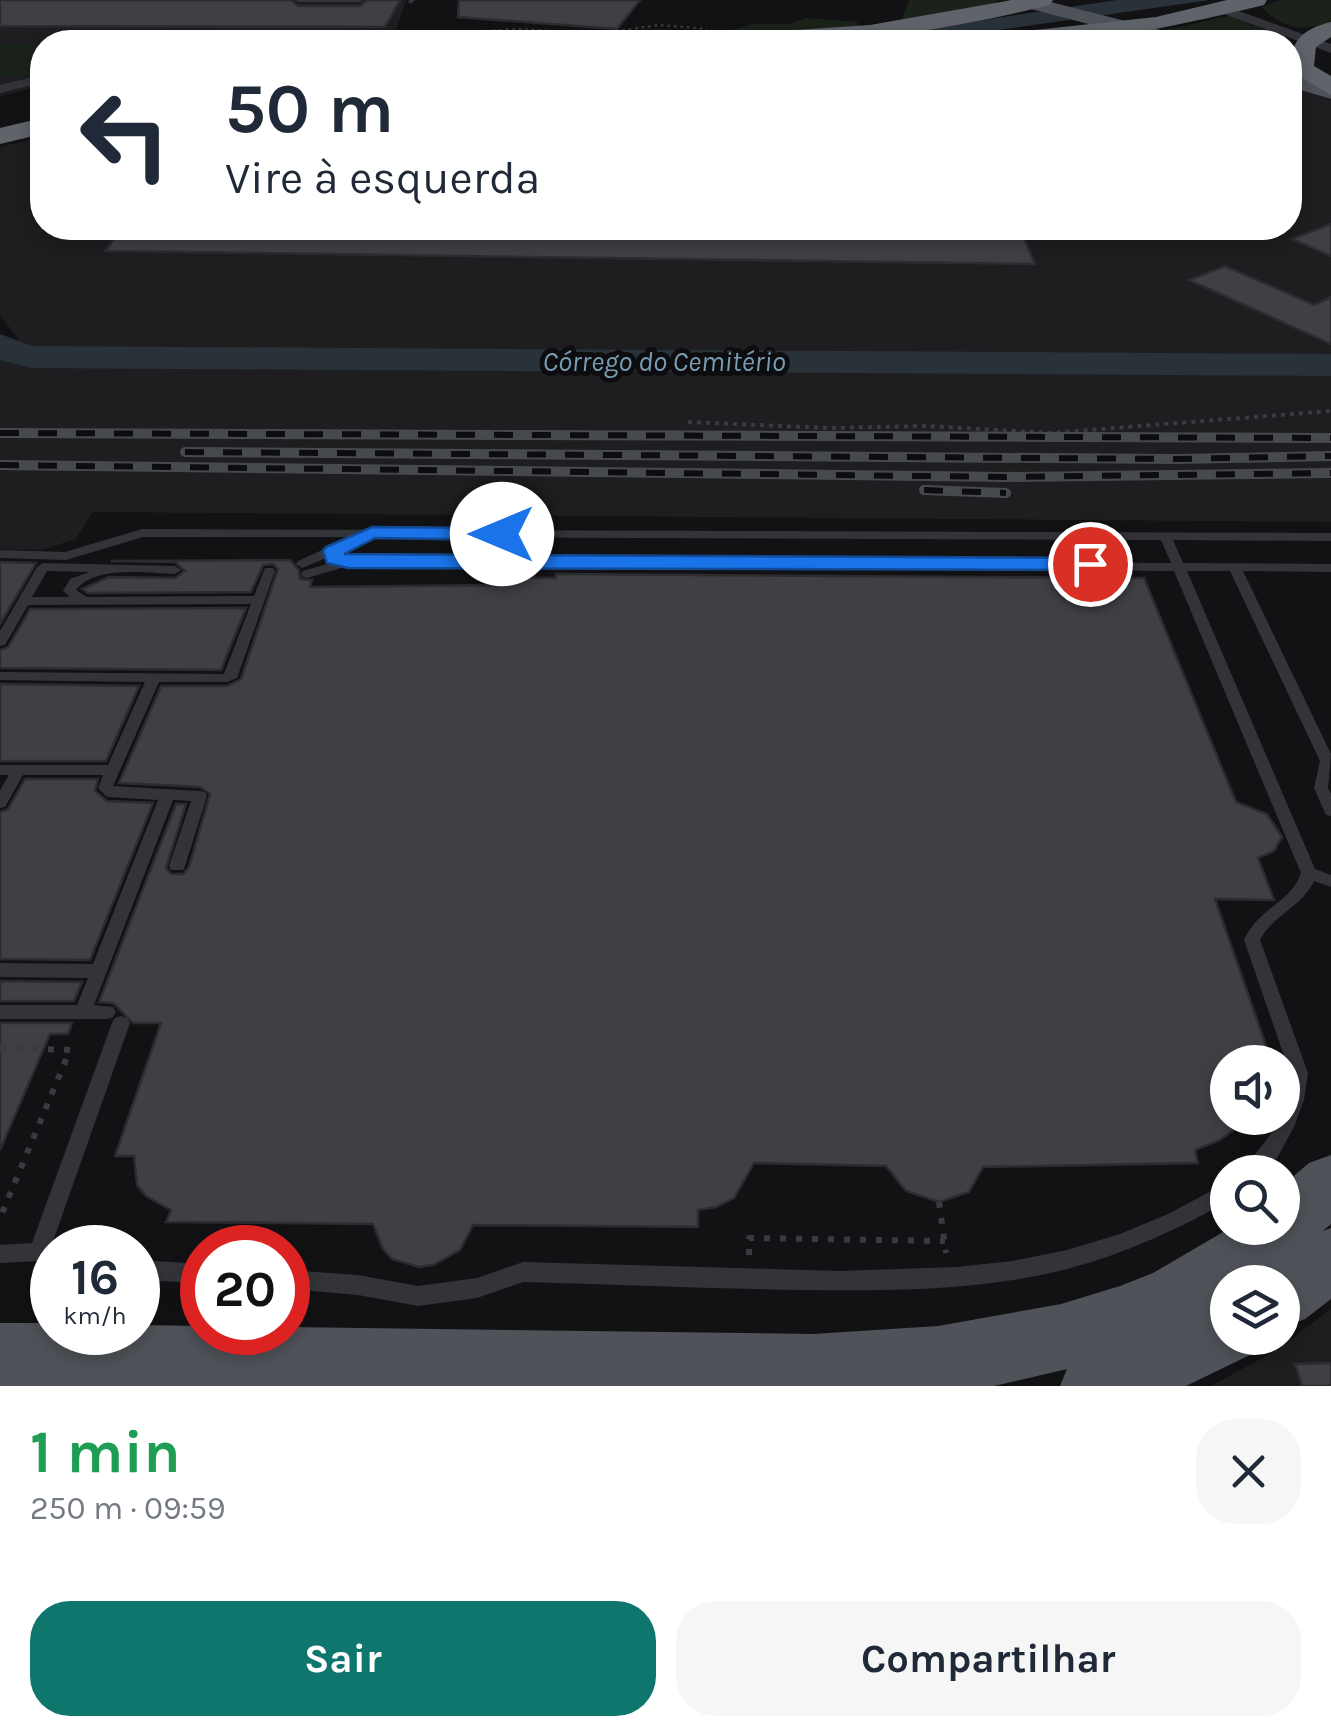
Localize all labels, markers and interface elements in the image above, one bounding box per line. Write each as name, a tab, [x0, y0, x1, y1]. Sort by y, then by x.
text: 50 m	[225, 68, 394, 150]
icon: left	[60, 70, 190, 200]
text: Vire à esquerda	[225, 152, 540, 204]
water label: Córrego do Cemitério	[543, 345, 786, 378]
position arrow	[450, 482, 554, 586]
pin	[1048, 522, 1133, 607]
icon: arrive	[1063, 537, 1118, 592]
map controls	[1210, 1045, 1300, 1355]
button: sound	[1210, 1045, 1300, 1135]
button: search	[1210, 1155, 1300, 1245]
speed limit sign: 20	[180, 1225, 310, 1355]
text: 16	[71, 1248, 119, 1307]
button: layers	[1210, 1265, 1300, 1355]
text: km/h	[63, 1301, 127, 1330]
text: 1 min	[30, 1417, 181, 1487]
button: close	[1196, 1419, 1301, 1524]
text: 250 m · 09:59	[30, 1490, 226, 1527]
button: Sair	[30, 1601, 656, 1716]
button: Compartilhar	[676, 1601, 1301, 1716]

